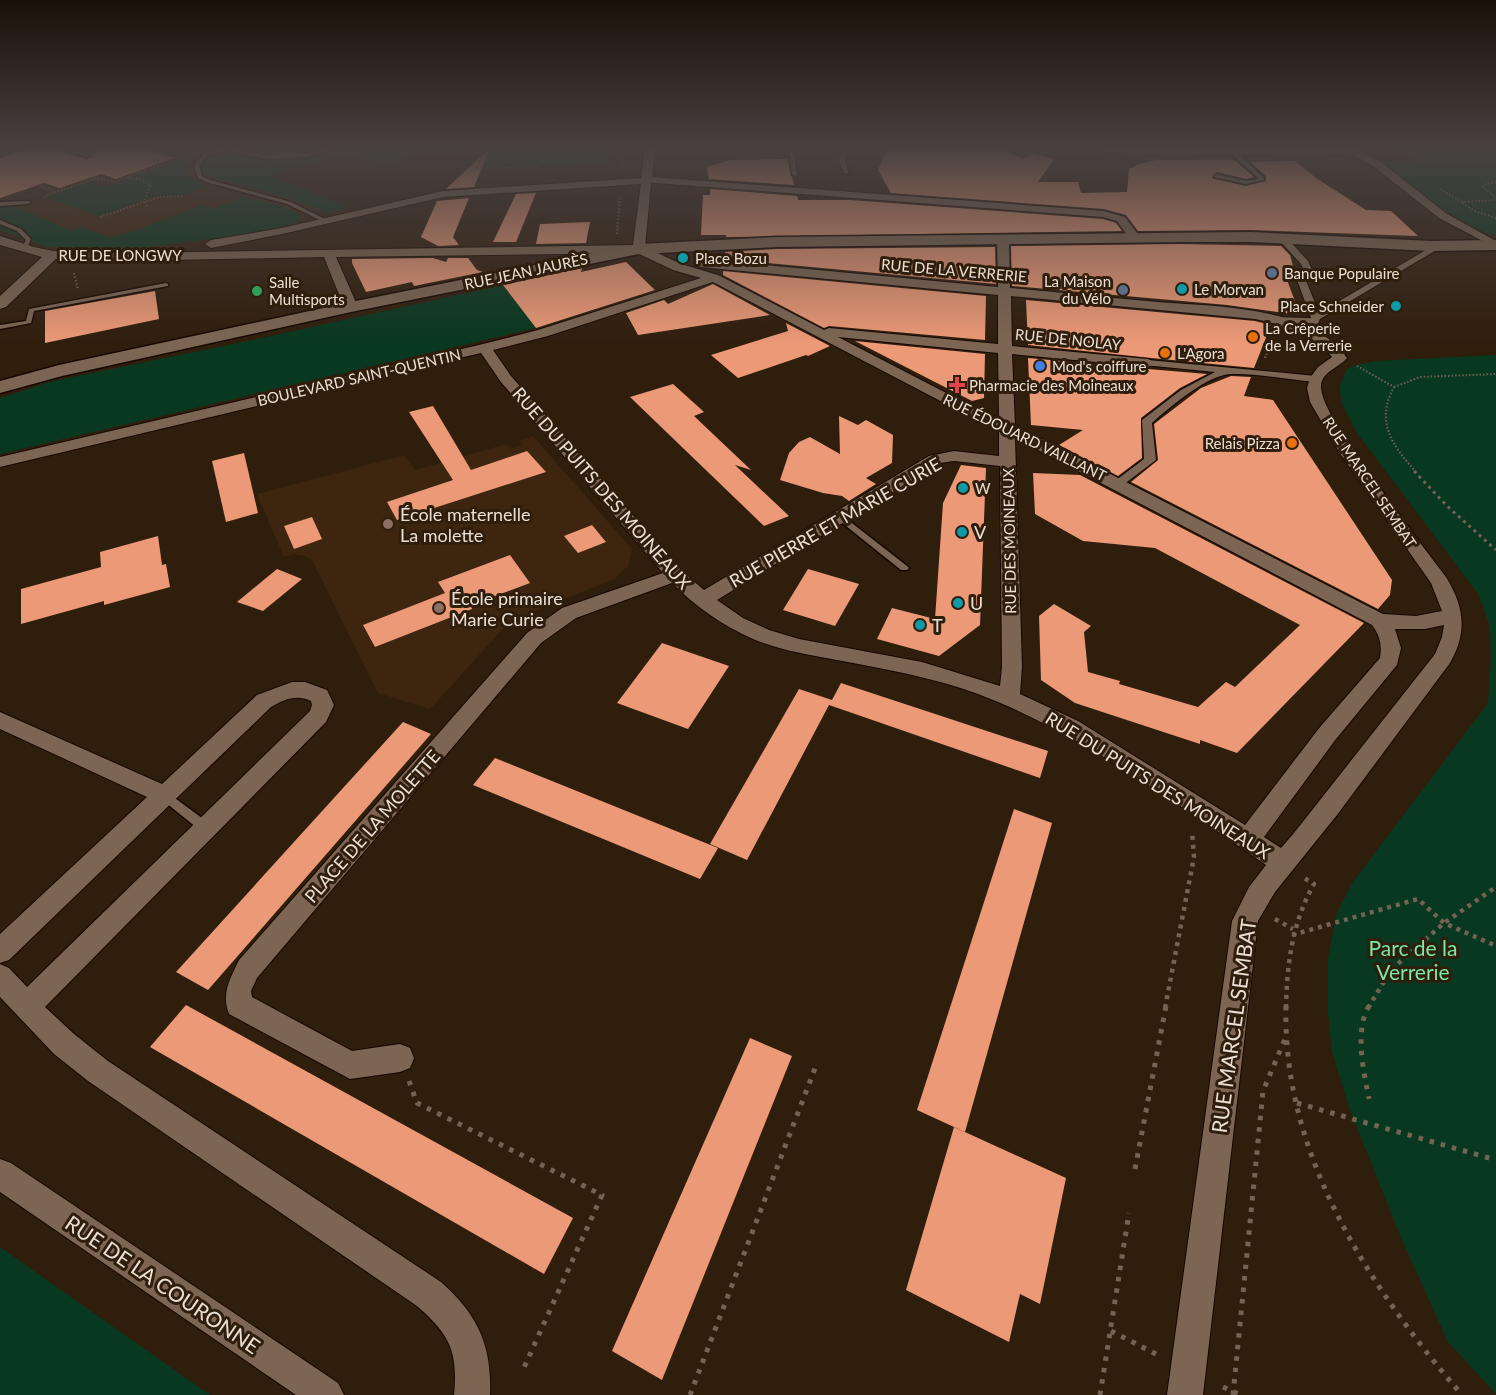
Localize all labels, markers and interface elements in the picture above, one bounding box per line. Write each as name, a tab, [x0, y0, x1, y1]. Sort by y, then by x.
street label: RUE DE LONGWY	[58, 246, 182, 264]
street label: RUE JEAN JAURÈS	[463, 249, 589, 293]
place label: Place Bozu	[695, 249, 767, 267]
marker: Place Bozu	[676, 251, 690, 265]
street label: RUE DE LA VERRERIE	[881, 255, 1027, 285]
place label: Banque Populaire	[1284, 264, 1400, 282]
marker: Banque Populaire	[1265, 266, 1279, 280]
place label: La Maison du Vélo	[1044, 272, 1111, 307]
place label: Salle Multisports	[269, 273, 345, 308]
place label: Le Morvan	[1194, 280, 1264, 298]
marker: Le Morvan	[1175, 282, 1189, 296]
marker: La Maison du Vélo	[1116, 283, 1130, 297]
marker: Salle Multisports	[250, 284, 264, 298]
place label: Place Schneider	[1280, 297, 1385, 315]
marker: Place Schneider	[1389, 299, 1403, 313]
place label: La Crêperie de la Verrerie	[1265, 319, 1352, 354]
street label: RUE DE NOLAY	[1014, 324, 1122, 354]
marker: La Crêperie de la Verrerie	[1246, 330, 1260, 344]
place label: L'Agora	[1177, 344, 1225, 362]
street label: BOULEVARD SAINT-QUENTIN	[256, 345, 462, 409]
marker: L'Agora	[1158, 346, 1172, 360]
place label: Mod's coiffure	[1052, 357, 1146, 375]
marker: Mod's coiffure	[1033, 359, 1047, 373]
place label: Pharmacie des Moineaux	[969, 376, 1134, 394]
marker: Pharmacie des Moineaux	[950, 378, 964, 392]
street label: RUE DU PUITS DES MOINEAUX	[508, 382, 696, 594]
street label: RUE ÉDOUARD VAILLANT	[940, 390, 1110, 485]
street label: RUE MARCEL SEMBAT	[1319, 413, 1421, 551]
place label: Relais Pizza	[1205, 434, 1280, 452]
marker: Relais Pizza	[1285, 436, 1299, 450]
street label: RUE PIERRE ET MARIE CURIE	[725, 452, 945, 592]
street label: RUE DES MOINEAUX	[999, 468, 1019, 614]
place label: W	[975, 479, 991, 497]
marker: W	[956, 481, 970, 495]
place label: École maternelle La molette	[400, 503, 531, 546]
marker: École maternelle La molette	[381, 517, 395, 531]
place label: V	[974, 521, 987, 543]
marker: V	[955, 525, 969, 539]
place label: École primaire Marie Curie	[451, 587, 563, 630]
place label: U	[970, 592, 983, 614]
marker: U	[951, 596, 965, 610]
marker: École primaire Marie Curie	[432, 601, 446, 615]
place label: T	[932, 614, 943, 636]
marker: T	[913, 618, 927, 632]
street label: RUE DU PUITS DES MOINEAUX	[1042, 707, 1275, 864]
street label: PLACE DE LA MOLETTE	[300, 745, 444, 907]
street label: RUE MARCEL SEMBAT	[1206, 917, 1260, 1135]
park label: Parc de la Verrerie	[1369, 935, 1457, 984]
street label: RUE DE LA COURONNE	[61, 1210, 265, 1358]

